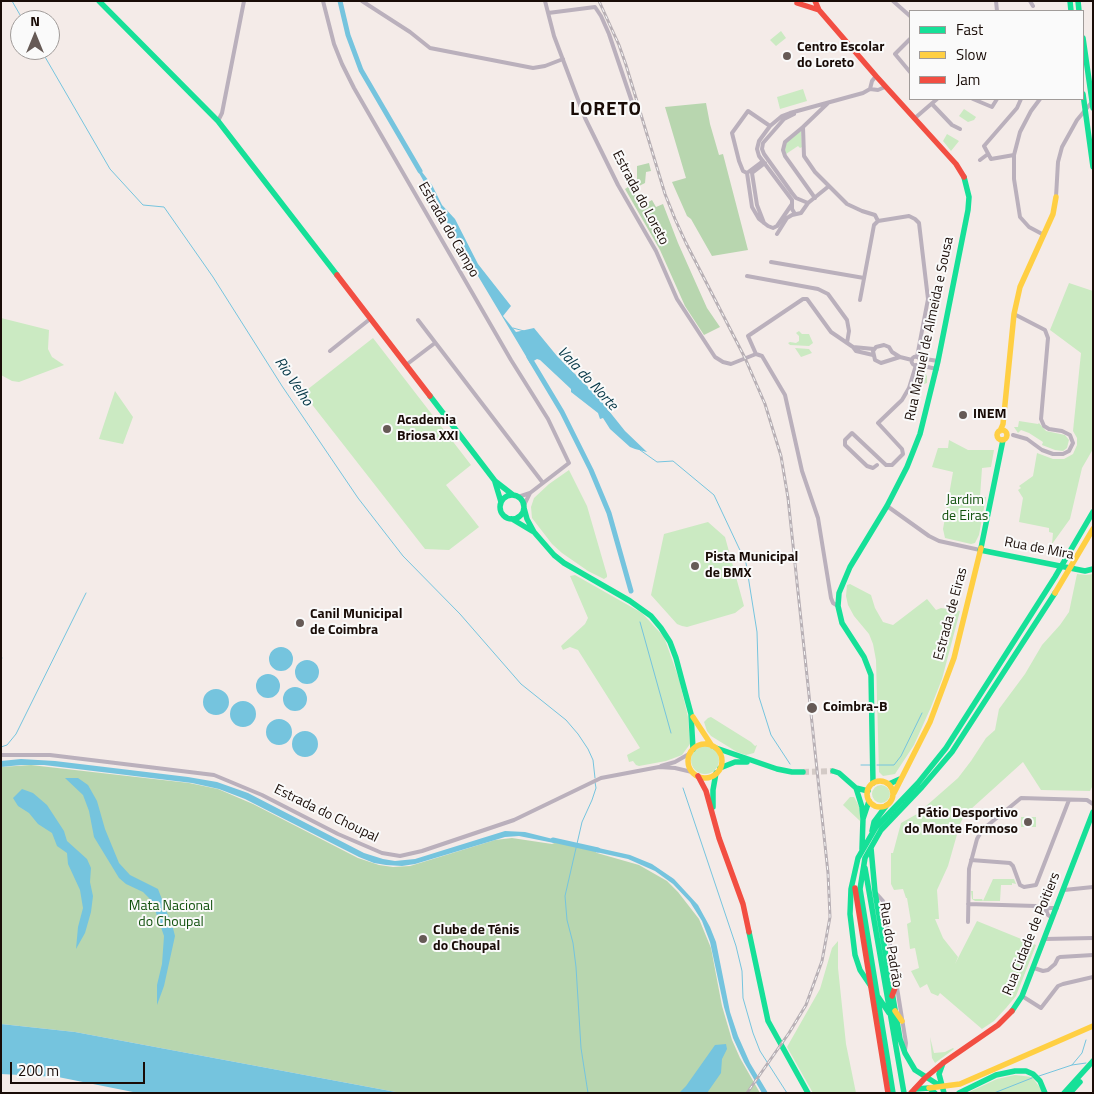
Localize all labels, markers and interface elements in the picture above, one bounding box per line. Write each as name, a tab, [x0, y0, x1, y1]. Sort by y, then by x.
north arrow	[10, 10, 60, 60]
text: N	[30, 10, 40, 31]
legend	[909, 10, 1084, 100]
text: Fast	[956, 18, 983, 41]
place label: Centro Escolar do Loreto	[797, 40, 884, 72]
text: Slow	[956, 43, 987, 66]
marker: Centro Escolar do Loreto	[781, 50, 793, 62]
text: Jam	[956, 68, 980, 91]
district label: LORETO	[569, 99, 643, 121]
street label: Estrada do Loreto	[608, 148, 672, 248]
street label: Estrada do Campo	[414, 179, 482, 281]
street label: Rua Manuel de Almeida e Sousa	[902, 235, 958, 423]
water label: Vala do Norte	[553, 343, 621, 415]
water label: Rio Velho	[270, 354, 316, 410]
place label: INEM	[973, 407, 1006, 423]
marker: INEM	[957, 409, 969, 421]
place label: Academia Briosa XXI	[397, 413, 459, 446]
marker: Academia Briosa XXI	[381, 423, 393, 435]
park label: Jardim de Eiras	[942, 493, 988, 526]
street label: Rua de Mira	[1003, 534, 1075, 564]
place label: Pista Municipal de BMX	[705, 550, 798, 582]
marker: Pista Municipal de BMX	[689, 560, 701, 572]
street label: Estrada de Eiras	[931, 566, 971, 662]
place label: Canil Municipal de Coimbra	[310, 607, 402, 640]
marker: Canil Municipal de Coimbra	[294, 617, 306, 629]
place label: Coimbra-B	[823, 700, 888, 716]
marker: Coimbra-B	[805, 701, 819, 715]
street label: Estrada do Choupal	[271, 781, 381, 847]
place label: Pátio Desportivo do Monte Formoso	[904, 806, 1018, 839]
marker: Pátio Desportivo do Monte Formoso	[1022, 816, 1034, 828]
street label: Rua Cidade de Poitiers	[1000, 870, 1064, 998]
park label: Mata Nacional do Choupal	[129, 899, 213, 932]
street label: Rua do Padrão	[875, 901, 905, 989]
place label: Clube de Ténis do Choupal	[433, 923, 519, 956]
marker: Clube de Ténis do Choupal	[417, 933, 429, 945]
scale bar	[12, 1052, 148, 1084]
text: 200 m	[18, 1059, 59, 1082]

